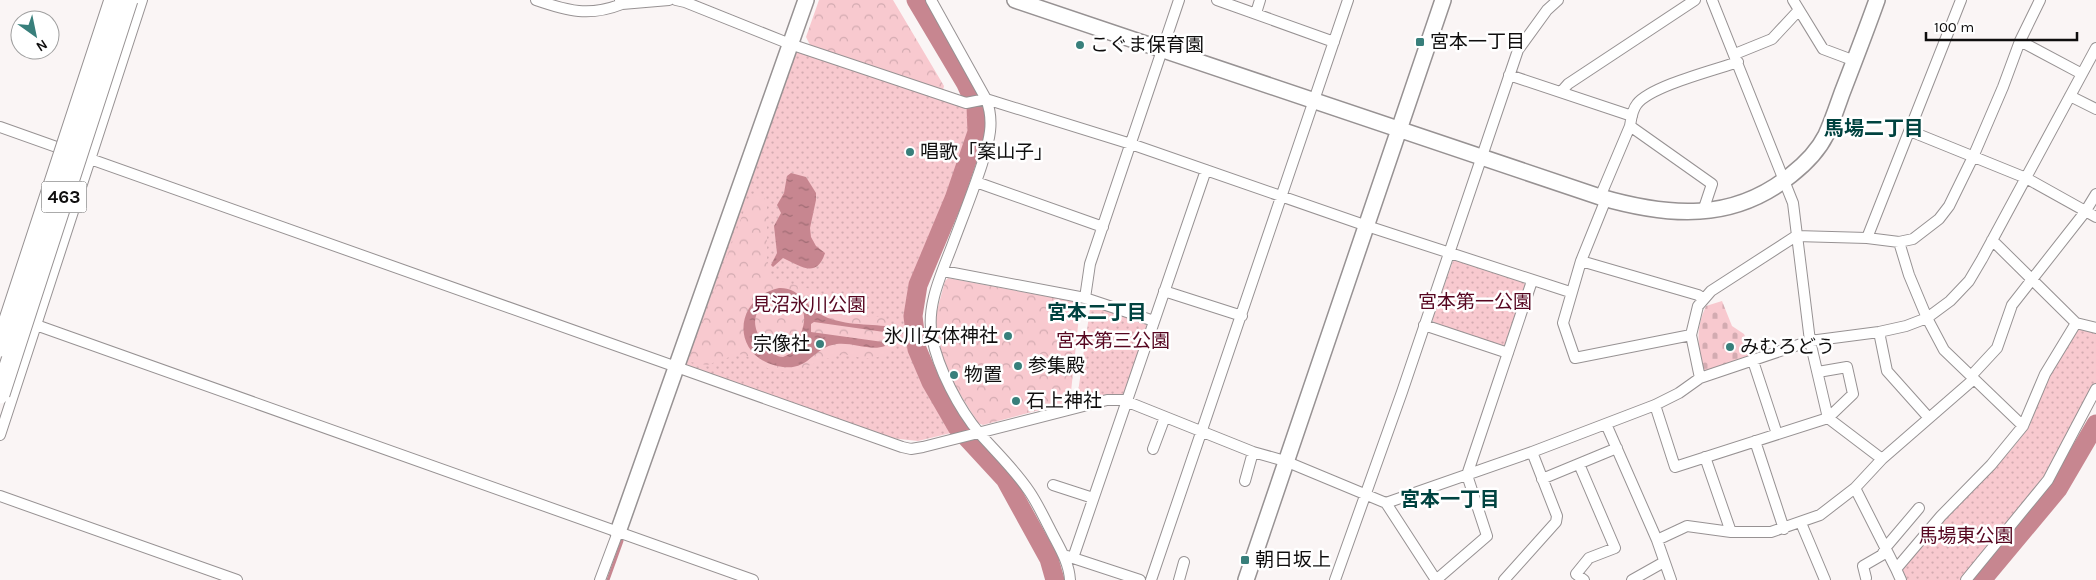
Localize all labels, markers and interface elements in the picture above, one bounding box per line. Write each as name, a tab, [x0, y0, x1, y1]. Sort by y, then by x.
north arrow	[10, 10, 60, 60]
scale bar	[1926, 10, 2077, 42]
text: 100 m	[1934, 18, 1974, 36]
place label: 宮本一丁目	[1430, 31, 1525, 53]
place label: こぐま保育園	[1090, 34, 1204, 56]
text: N	[33, 36, 51, 55]
marker: 宮本一丁目	[1414, 36, 1426, 48]
marker: こぐま保育園	[1074, 39, 1086, 51]
district label: 馬場二丁目	[1824, 117, 1924, 140]
place label: 唱歌「案山子」	[920, 141, 1053, 163]
marker: 唱歌「案山子」	[904, 146, 916, 158]
road number: 463	[42, 182, 86, 212]
park label: 宮本第一公園	[1418, 291, 1532, 313]
park label: 見沼氷川公園	[752, 294, 866, 316]
district label: 宮本二丁目	[1047, 301, 1147, 324]
place label: 氷川女体神社	[884, 325, 998, 347]
marker: 氷川女体神社	[1002, 330, 1014, 342]
park label: 宮本第三公園	[1056, 330, 1170, 352]
place label: 宗像社	[753, 333, 810, 355]
place label: みむろどう	[1740, 336, 1835, 358]
marker: 宗像社	[814, 338, 826, 350]
marker: みむろどう	[1724, 341, 1736, 353]
place label: 参集殿	[1028, 355, 1085, 377]
marker: 参集殿	[1012, 360, 1024, 372]
place label: 物置	[964, 364, 1002, 386]
marker: 物置	[948, 369, 960, 381]
place label: 石上神社	[1026, 390, 1102, 412]
marker: 石上神社	[1010, 395, 1022, 407]
district label: 宮本一丁目	[1400, 488, 1500, 511]
park label: 馬場東公園	[1918, 525, 2014, 547]
place label: 朝日坂上	[1255, 549, 1331, 571]
marker: 朝日坂上	[1239, 554, 1251, 566]

